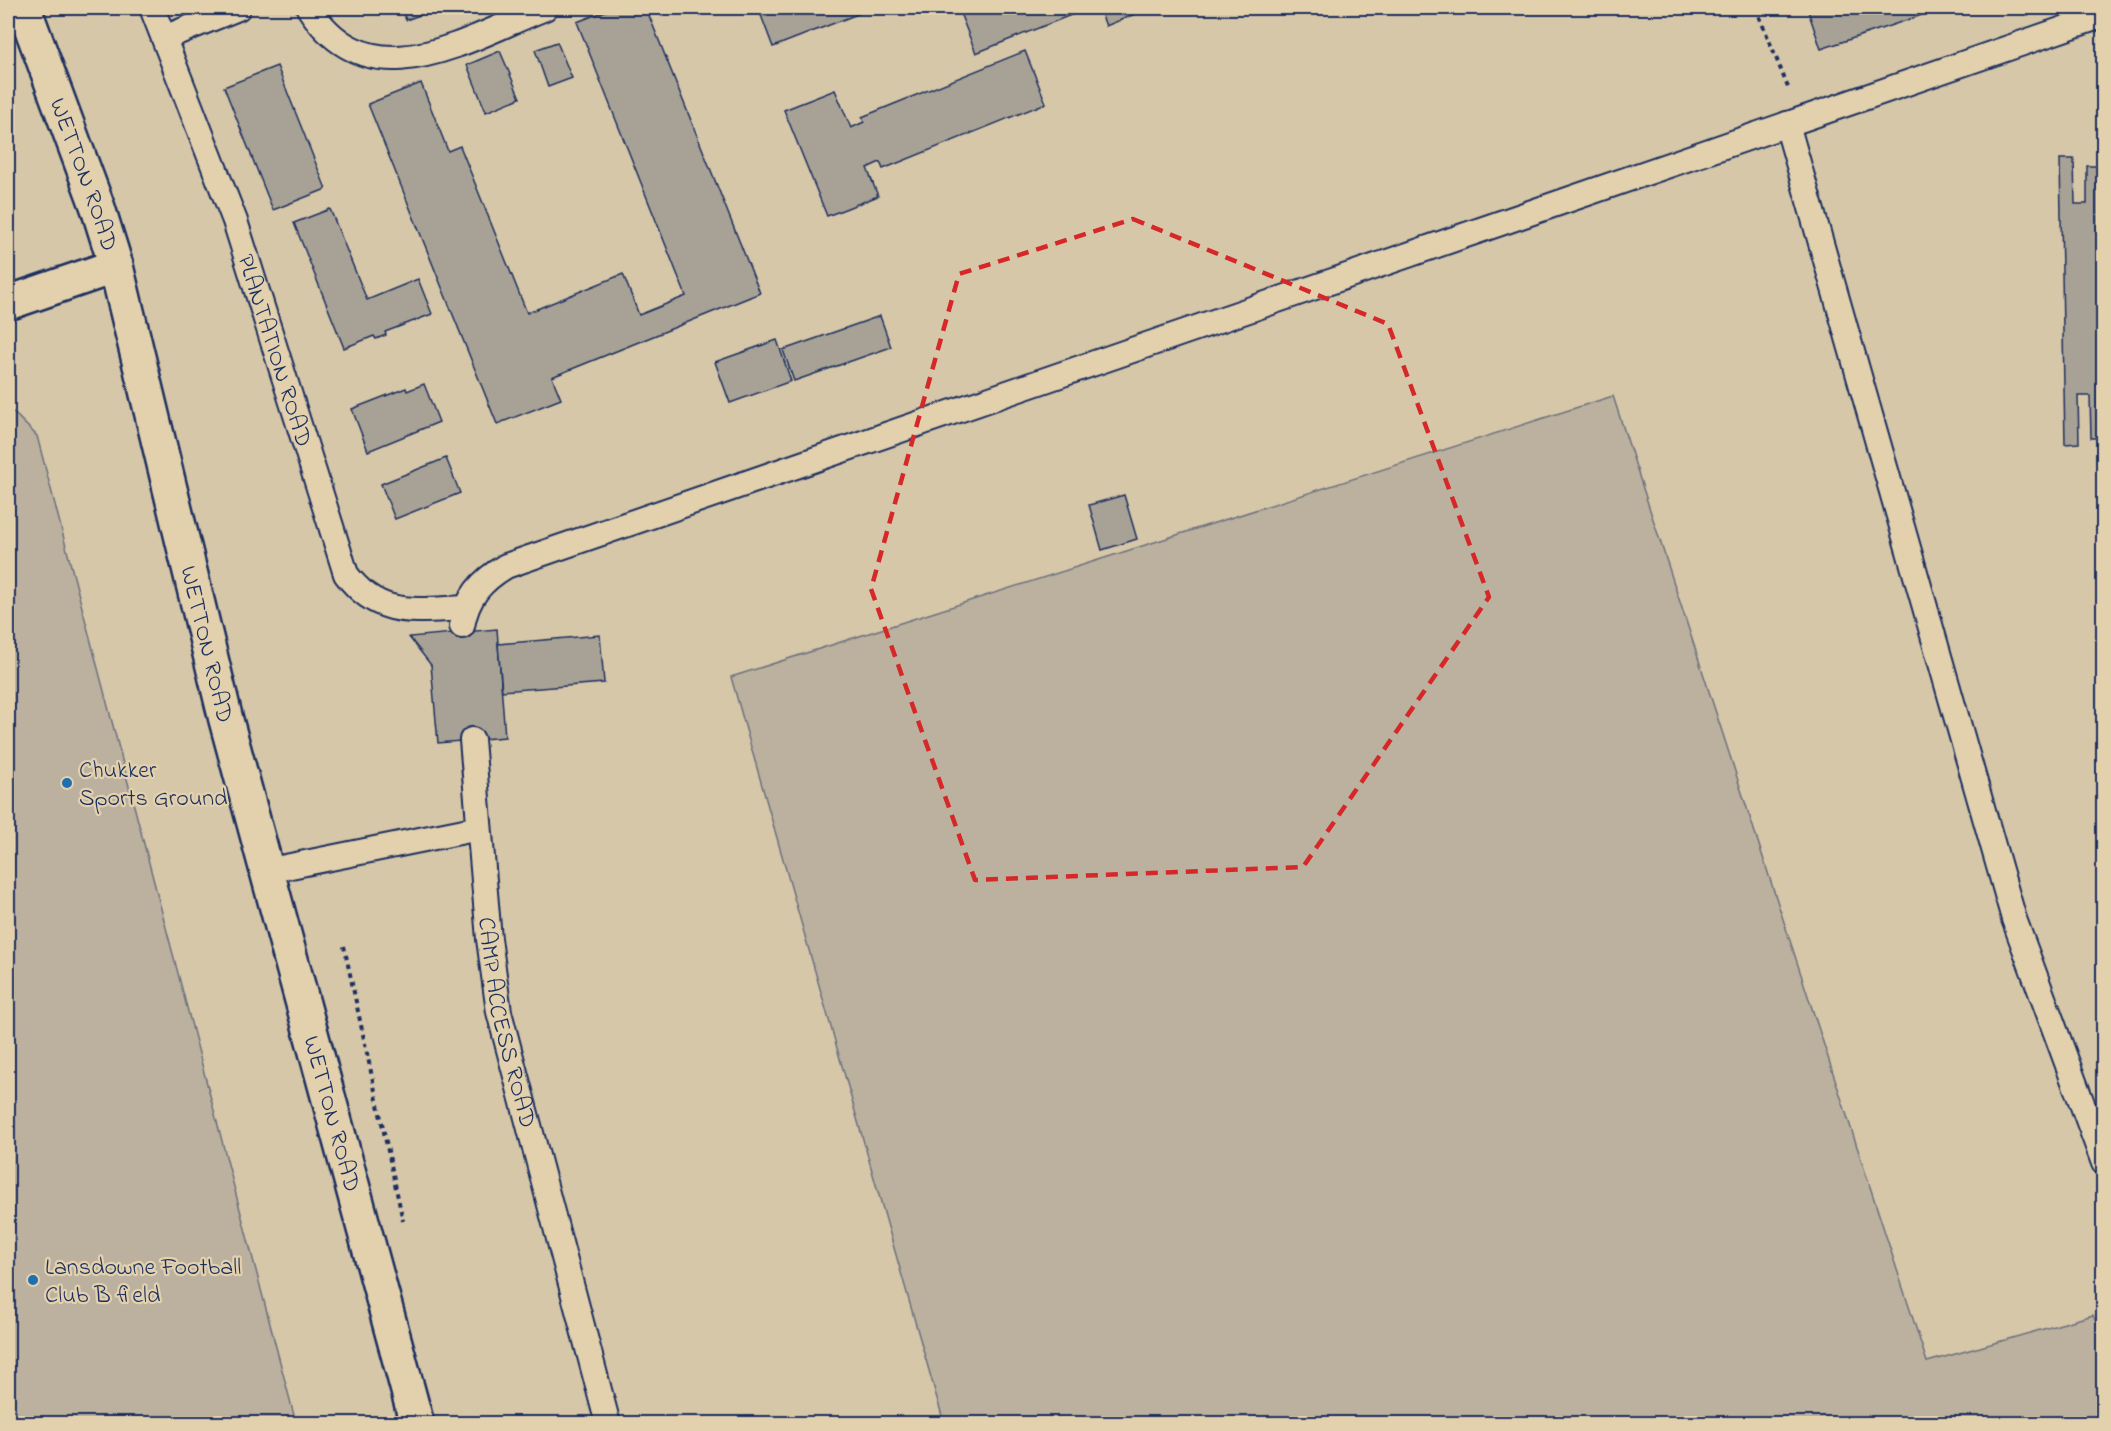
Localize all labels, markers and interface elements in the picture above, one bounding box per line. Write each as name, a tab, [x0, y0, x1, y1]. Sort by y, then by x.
street label: WETTON ROAD	[39, 94, 125, 256]
street label: PLANTATION ROAD	[227, 250, 320, 452]
street label: WETTON ROAD	[169, 563, 241, 727]
place label: Chukker Sports Ground	[79, 754, 228, 817]
marker: Chukker Sports Ground	[60, 776, 74, 790]
street label: CAMP ACCESS ROAD	[467, 916, 544, 1132]
street label: WETTON ROAD	[293, 1032, 368, 1196]
place label: Lansdowne Football Club B field	[45, 1251, 241, 1314]
marker: Lansdowne Football Club B field	[26, 1273, 40, 1287]

